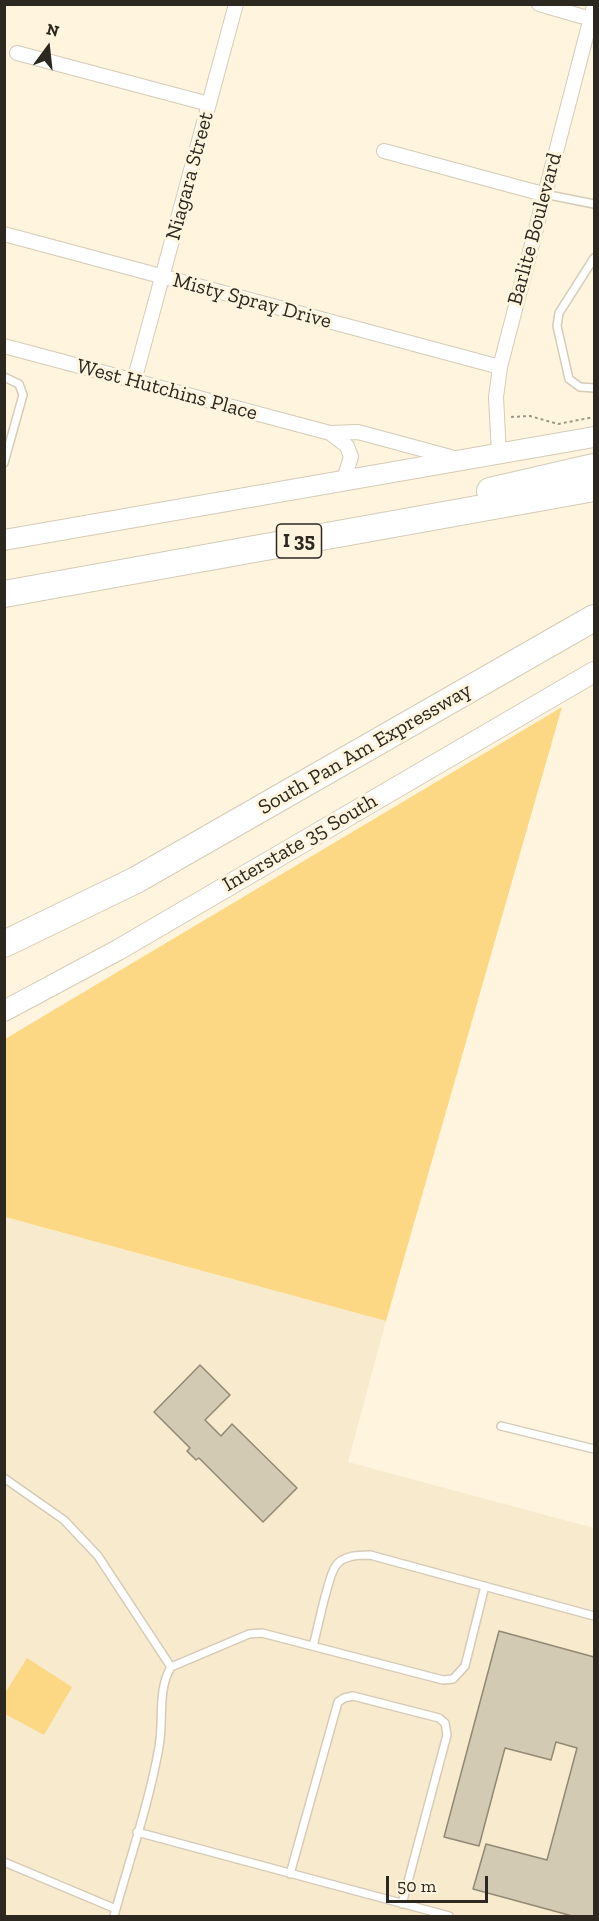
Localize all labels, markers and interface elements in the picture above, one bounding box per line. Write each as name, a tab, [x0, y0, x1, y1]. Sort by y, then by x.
north arrow	[18, 18, 78, 78]
text: N	[44, 19, 61, 41]
street label: Niagara Street	[161, 109, 219, 243]
street label: Barlite Boulevard	[503, 150, 567, 308]
street label: Misty Spray Drive	[170, 268, 334, 334]
street label: West Hutchins Place	[74, 354, 260, 426]
road number: I 35	[276, 524, 322, 558]
street label: South Pan Am Expressway	[254, 678, 476, 820]
street label: Interstate 35 South	[218, 789, 382, 897]
scale bar	[389, 1864, 491, 1902]
text: 50 m	[397, 1875, 436, 1897]

